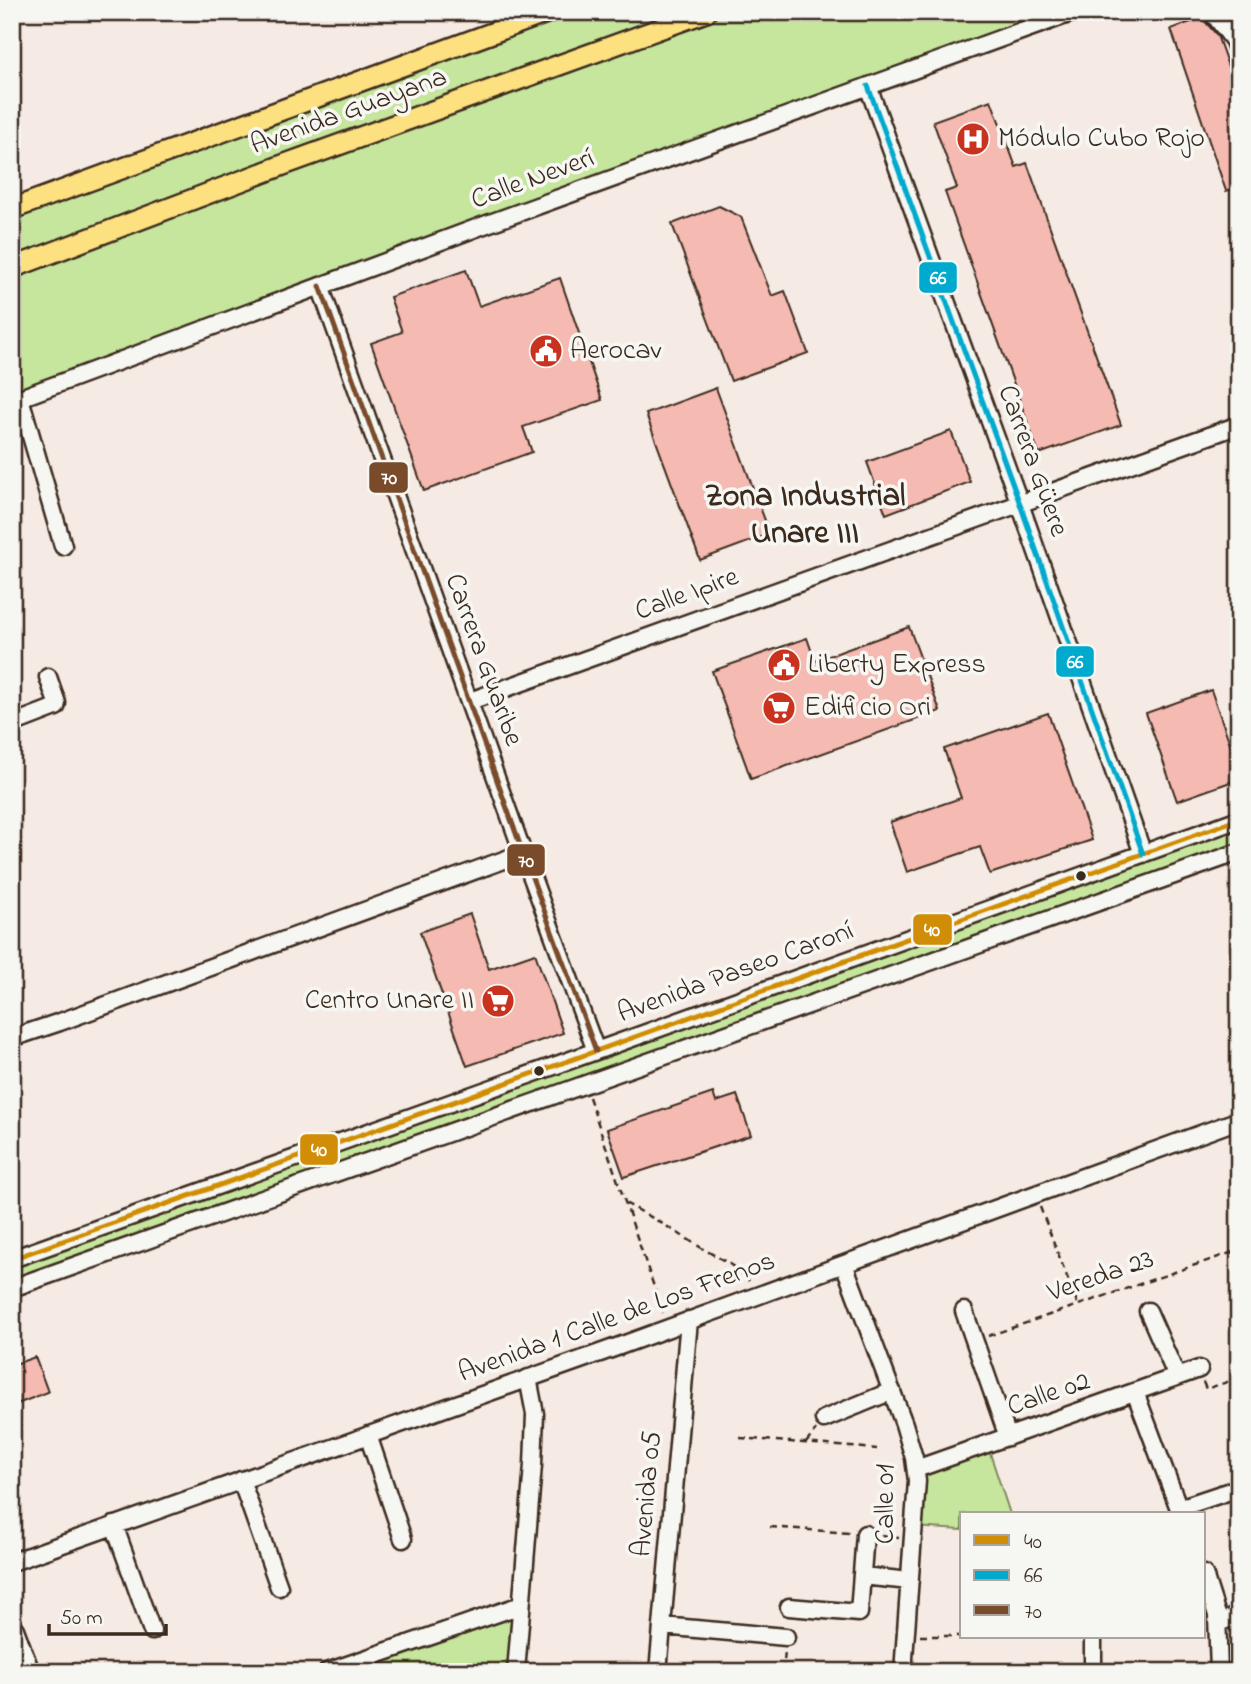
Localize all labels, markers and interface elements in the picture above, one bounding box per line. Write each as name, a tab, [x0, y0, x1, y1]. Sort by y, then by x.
street label: Avenida Guayana	[245, 57, 453, 167]
place label: Módulo Cubo Rojo	[998, 119, 1205, 160]
hospital icon: Módulo Cubo Rojo	[954, 120, 992, 158]
street label: Calle Neverí	[465, 139, 601, 221]
line badge: 66	[918, 261, 958, 294]
text: 66	[930, 266, 947, 293]
place label: Aerocav	[570, 331, 662, 372]
public building icon: Aerocav	[527, 332, 565, 370]
street label: Carrera Güere	[986, 380, 1079, 543]
line badge: 70	[368, 461, 409, 494]
text: 70	[381, 466, 398, 493]
district label: Zona Industrial Unare III	[705, 474, 905, 558]
street label: Calle Ipire	[629, 557, 745, 633]
street label: Carrera Guaribe	[433, 568, 533, 752]
place label: Liberty Express	[808, 645, 986, 686]
line badge: 66	[1055, 645, 1095, 678]
public building icon: Liberty Express	[765, 646, 803, 684]
text: 66	[1067, 650, 1084, 677]
place label: Edificio Ori	[804, 688, 931, 729]
supermarket icon: Edificio Ori	[760, 689, 798, 727]
line badge: 70	[506, 843, 546, 877]
text: 70	[518, 849, 535, 876]
unlabelled marker	[1074, 869, 1088, 883]
street label: Avenida Paseo Caroní	[612, 911, 860, 1035]
line badge: 40	[912, 913, 953, 946]
text: 40	[924, 918, 941, 945]
place label: Centro Unare II	[305, 981, 474, 1022]
supermarket icon: Centro Unare II	[479, 982, 517, 1020]
unlabelled marker	[532, 1064, 546, 1078]
line badge: 40	[299, 1133, 339, 1166]
text: 40	[311, 1138, 328, 1165]
street label: Vereda 23	[1041, 1240, 1160, 1315]
street label: Avenida 1 Calle de Los Frenos	[453, 1242, 781, 1394]
street label: Calle 02	[1002, 1362, 1096, 1428]
street label: Avenida 05	[622, 1429, 674, 1559]
street label: Calle 01	[866, 1464, 907, 1544]
legend	[960, 1512, 1206, 1638]
text: 40	[1024, 1528, 1042, 1558]
text: 66	[1024, 1562, 1042, 1592]
scale bar	[49, 1593, 166, 1637]
text: 70	[1024, 1598, 1042, 1628]
text: 50 m	[60, 1604, 103, 1634]

